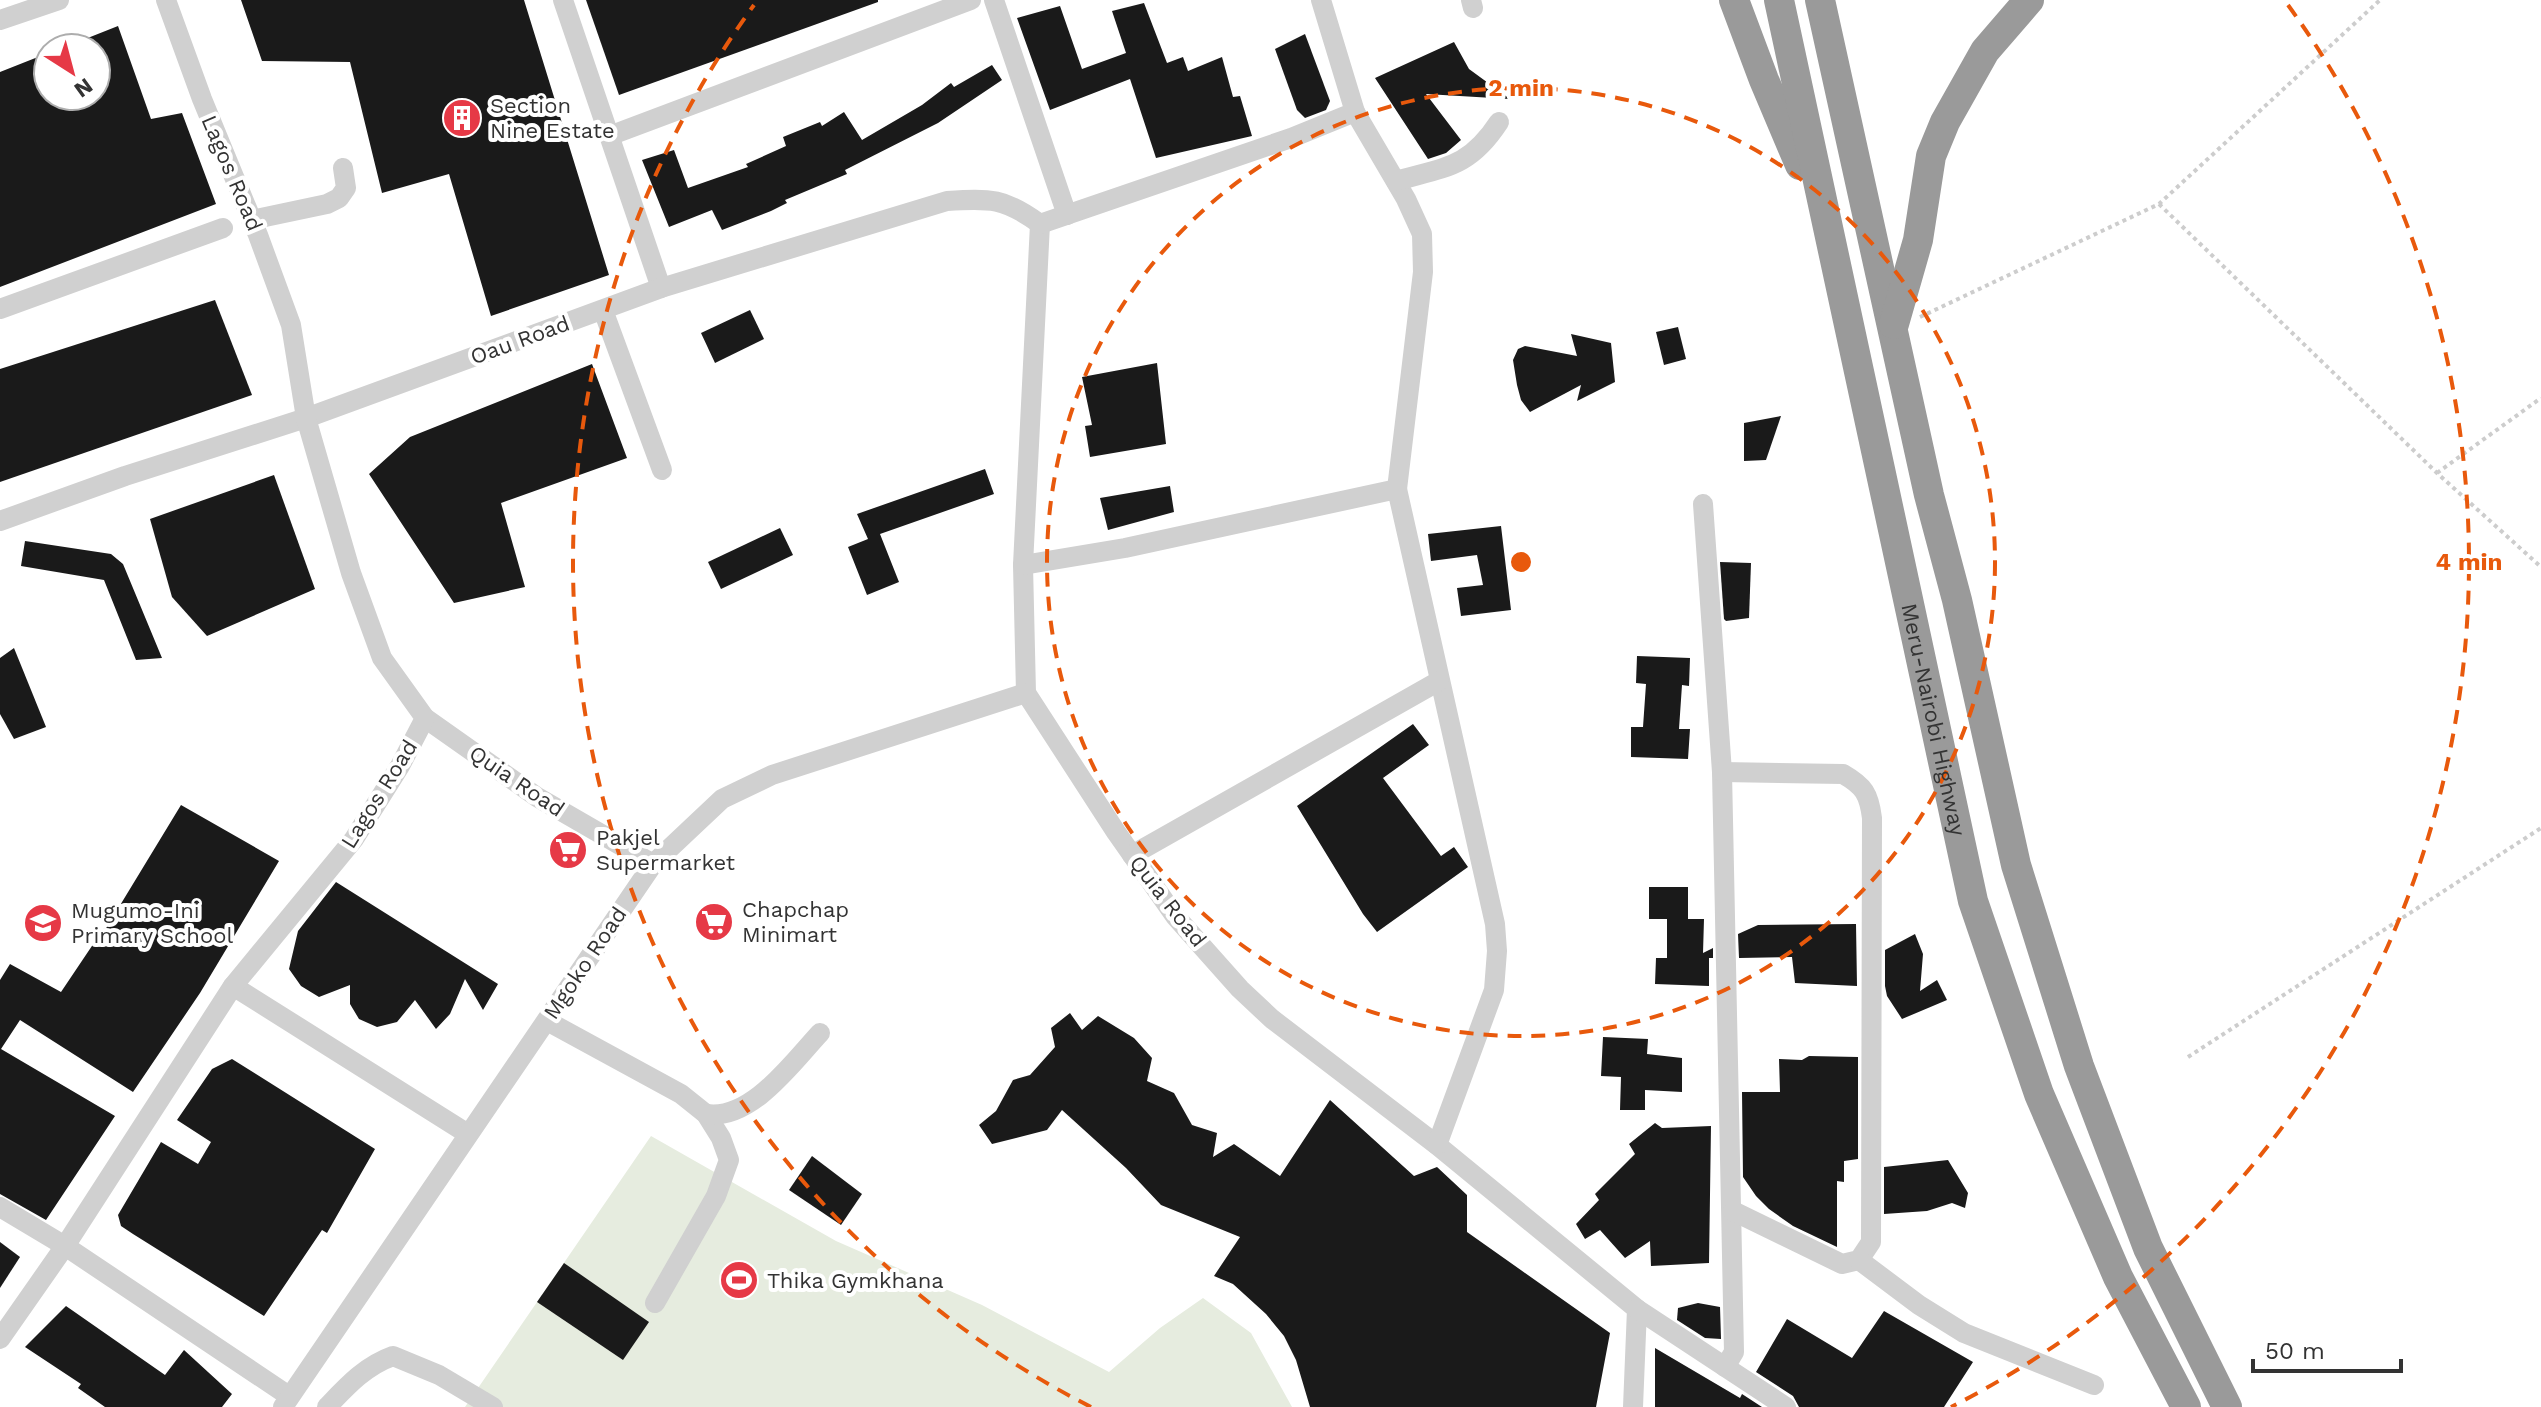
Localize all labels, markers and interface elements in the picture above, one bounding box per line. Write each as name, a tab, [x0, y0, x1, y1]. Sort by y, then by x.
north arrow	[32, 32, 112, 112]
text: N	[70, 73, 97, 103]
text: 2 min	[1488, 74, 1554, 102]
place label: Section Nine Estate	[490, 93, 615, 143]
building icon: Section Nine Estate	[441, 97, 483, 139]
street label: Lagos Road	[196, 111, 268, 235]
street label: Oau Road	[467, 311, 573, 369]
centre of rings	[1507, 548, 1535, 576]
text: 4 min	[2436, 548, 2502, 576]
street label: Meru-Nairobi Highway	[1897, 601, 1971, 839]
street label: Lagos Road	[336, 735, 422, 853]
street label: Quia Road	[465, 740, 569, 822]
place label: Pakjel Supermarket	[596, 825, 735, 875]
supermarket icon: Pakjel Supermarket	[547, 829, 589, 871]
street label: Quia Road	[1125, 850, 1211, 952]
place label: Chapchap Minimart	[742, 897, 849, 947]
place label: Mugumo-Ini Primary School	[71, 898, 233, 948]
supermarket icon: Chapchap Minimart	[693, 901, 735, 943]
school or university icon: Mugumo-Ini Primary School	[22, 902, 64, 944]
street label: Mgoko Road	[538, 902, 632, 1024]
sports icon: Thika Gymkhana	[718, 1259, 760, 1301]
place label: Thika Gymkhana	[767, 1268, 944, 1293]
scale bar	[2253, 1323, 2401, 1373]
text: 50 m	[2265, 1337, 2325, 1365]

